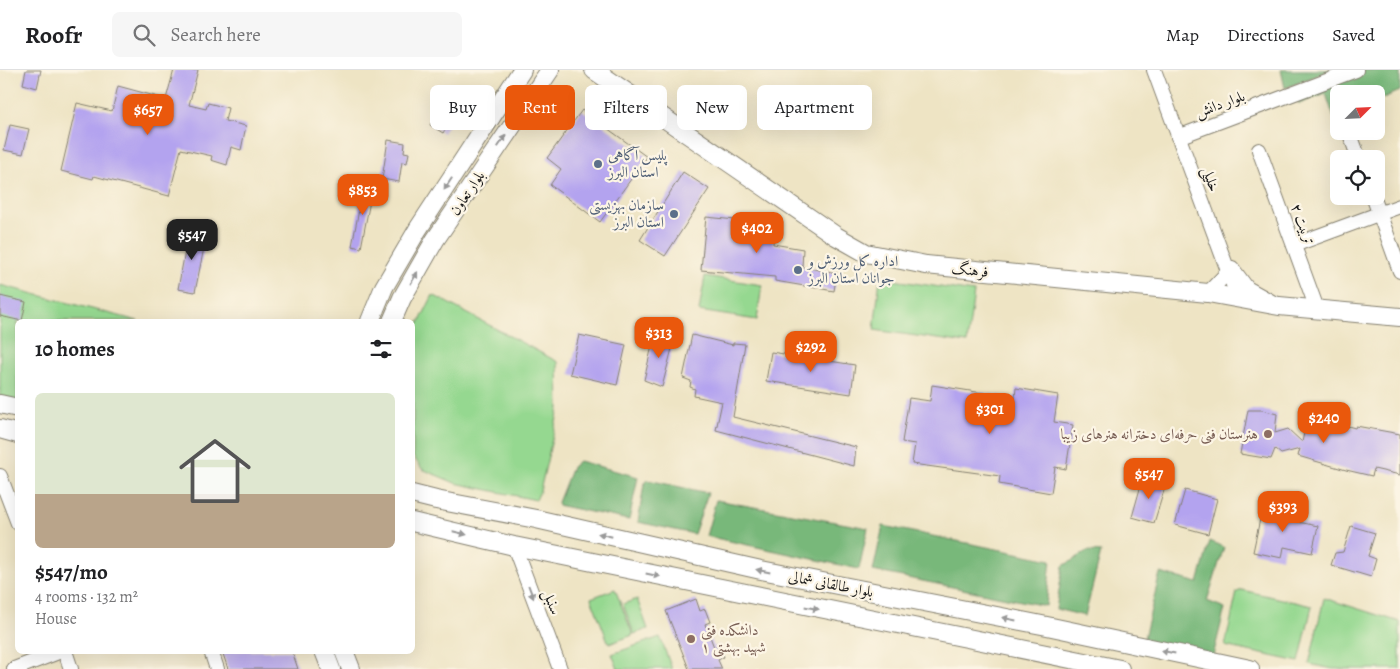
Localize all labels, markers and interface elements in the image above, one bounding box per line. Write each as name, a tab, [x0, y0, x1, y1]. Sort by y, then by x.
search box	[112, 12, 462, 57]
text: Roofr	[25, 19, 82, 51]
icon: search	[130, 21, 158, 49]
text: Search here	[170, 22, 261, 48]
text: Map	[1166, 23, 1199, 47]
text: Directions	[1227, 23, 1304, 47]
text: Saved	[1332, 23, 1375, 47]
chip: Buy	[430, 85, 495, 130]
chip: Rent	[505, 85, 575, 130]
chip: Filters	[585, 85, 667, 130]
chip: New	[677, 85, 747, 130]
chip: Apartment	[757, 85, 872, 130]
north arrow	[1330, 85, 1385, 140]
map controls	[1330, 85, 1385, 205]
street label: بلوار دانش	[1192, 86, 1248, 122]
pin: $657	[118, 93, 178, 136]
text: $657	[134, 99, 162, 121]
one-way arrow	[497, 134, 507, 148]
place label: پلیس آگاهی استان البرز	[606, 145, 668, 182]
button: locate	[1330, 150, 1385, 205]
marker: پلیس آگاهی استان البرز	[592, 158, 604, 170]
street label: خلیلی	[1196, 164, 1225, 195]
street label: بلوار تعاون	[445, 167, 489, 219]
pin: $853	[333, 174, 393, 216]
one-way arrow	[443, 177, 452, 191]
text: $853	[349, 179, 377, 201]
place label: سازمان بهزیستی استان البرز	[589, 195, 664, 232]
street label: تربیت ۲	[1286, 201, 1320, 247]
marker: سازمان بهزیستی استان البرز	[668, 208, 680, 220]
pin: $402	[727, 212, 787, 254]
text: $402	[742, 217, 772, 239]
pin: $547	[162, 218, 222, 261]
text: $547	[178, 224, 206, 246]
place label: اداره کل ورزش و جوانان استان البرز	[806, 251, 898, 288]
street label: فرهنگ	[951, 258, 989, 282]
marker: اداره کل ورزش و جوانان استان البرز	[792, 264, 804, 276]
one-way arrow	[409, 271, 418, 284]
pin: $313	[629, 316, 689, 359]
text: $313	[646, 322, 672, 344]
pin: $292	[781, 330, 841, 373]
text: 10 homes	[35, 335, 115, 363]
icon: filters	[367, 335, 395, 363]
text: $292	[796, 336, 826, 358]
pin: $301	[960, 392, 1020, 435]
text: $301	[976, 398, 1004, 420]
pin: $240	[1294, 402, 1354, 444]
text: $240	[1309, 407, 1339, 429]
place label: هنرستان فنی حرفه‌ای دخترانه هنرهای زیبا	[1060, 424, 1258, 445]
icon: home	[170, 426, 260, 516]
marker: هنرستان فنی حرفه‌ای دخترانه هنرهای زیبا	[1262, 428, 1274, 440]
pin: $547	[1119, 458, 1179, 500]
text: $547	[1135, 463, 1163, 485]
pin: $393	[1253, 490, 1313, 533]
text: $393	[1269, 496, 1297, 518]
one-way arrow	[452, 529, 467, 537]
one-way arrow	[597, 531, 612, 539]
text: $547/mo	[35, 558, 108, 586]
one-way arrow	[755, 566, 771, 574]
street label: بلوار طالقانی شمالی	[787, 566, 875, 602]
one-way arrow	[645, 571, 660, 579]
one-way arrow	[527, 585, 535, 600]
text: 4 rooms · 132 m²	[35, 586, 138, 608]
street label: سنبل	[537, 587, 566, 618]
one-way arrow	[804, 604, 820, 612]
text: House	[35, 608, 77, 630]
one-way arrow	[1000, 614, 1016, 622]
place label: دانشکده فنی شهید بهشتی ۱	[701, 620, 766, 658]
marker: دانشکده فنی شهید بهشتی ۱	[685, 633, 697, 645]
one-way arrow	[1160, 648, 1175, 656]

